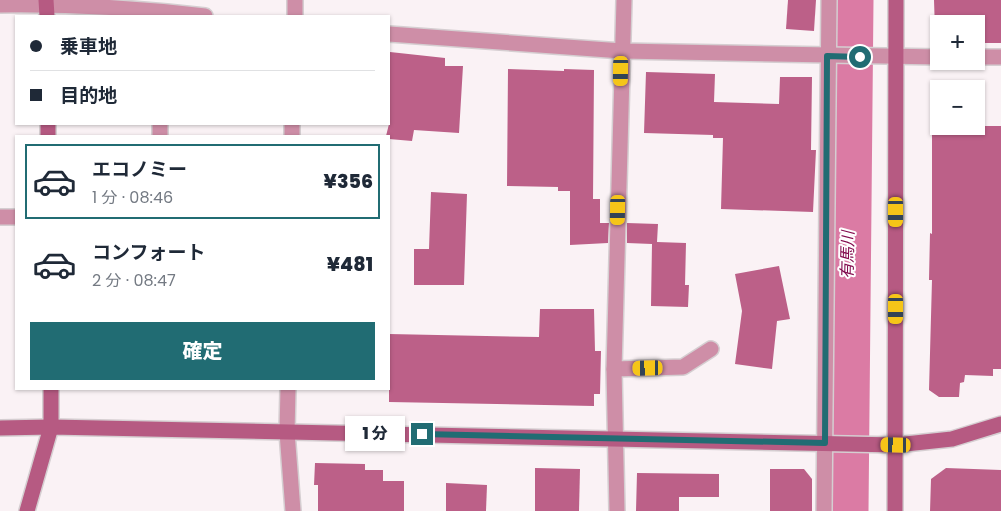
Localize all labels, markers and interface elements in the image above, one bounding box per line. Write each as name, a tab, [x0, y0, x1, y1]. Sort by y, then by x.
map controls	[930, 15, 985, 135]
button: +	[930, 15, 985, 70]
text: 乗車地	[60, 33, 117, 60]
route start	[849, 46, 871, 68]
car	[613, 56, 628, 86]
button: −	[930, 80, 985, 135]
text: 目的地	[60, 82, 117, 109]
text: エコノミー	[92, 156, 187, 183]
icon: car	[32, 159, 77, 204]
text: ¥356	[324, 168, 373, 195]
text: 1 分 · 08:46	[92, 186, 173, 209]
car	[610, 195, 625, 225]
car	[888, 197, 903, 227]
water label: 有馬川	[836, 229, 859, 279]
text: コンフォート	[92, 239, 205, 266]
icon: car	[32, 242, 77, 287]
text: ¥481	[327, 251, 373, 278]
text: 2 分 · 08:47	[92, 269, 176, 292]
car	[888, 294, 903, 324]
button: 確定	[30, 322, 375, 380]
car	[632, 360, 663, 376]
callout: 1 分	[344, 416, 404, 452]
text: 1 分	[362, 422, 388, 445]
route end	[411, 423, 433, 445]
car	[880, 437, 911, 453]

